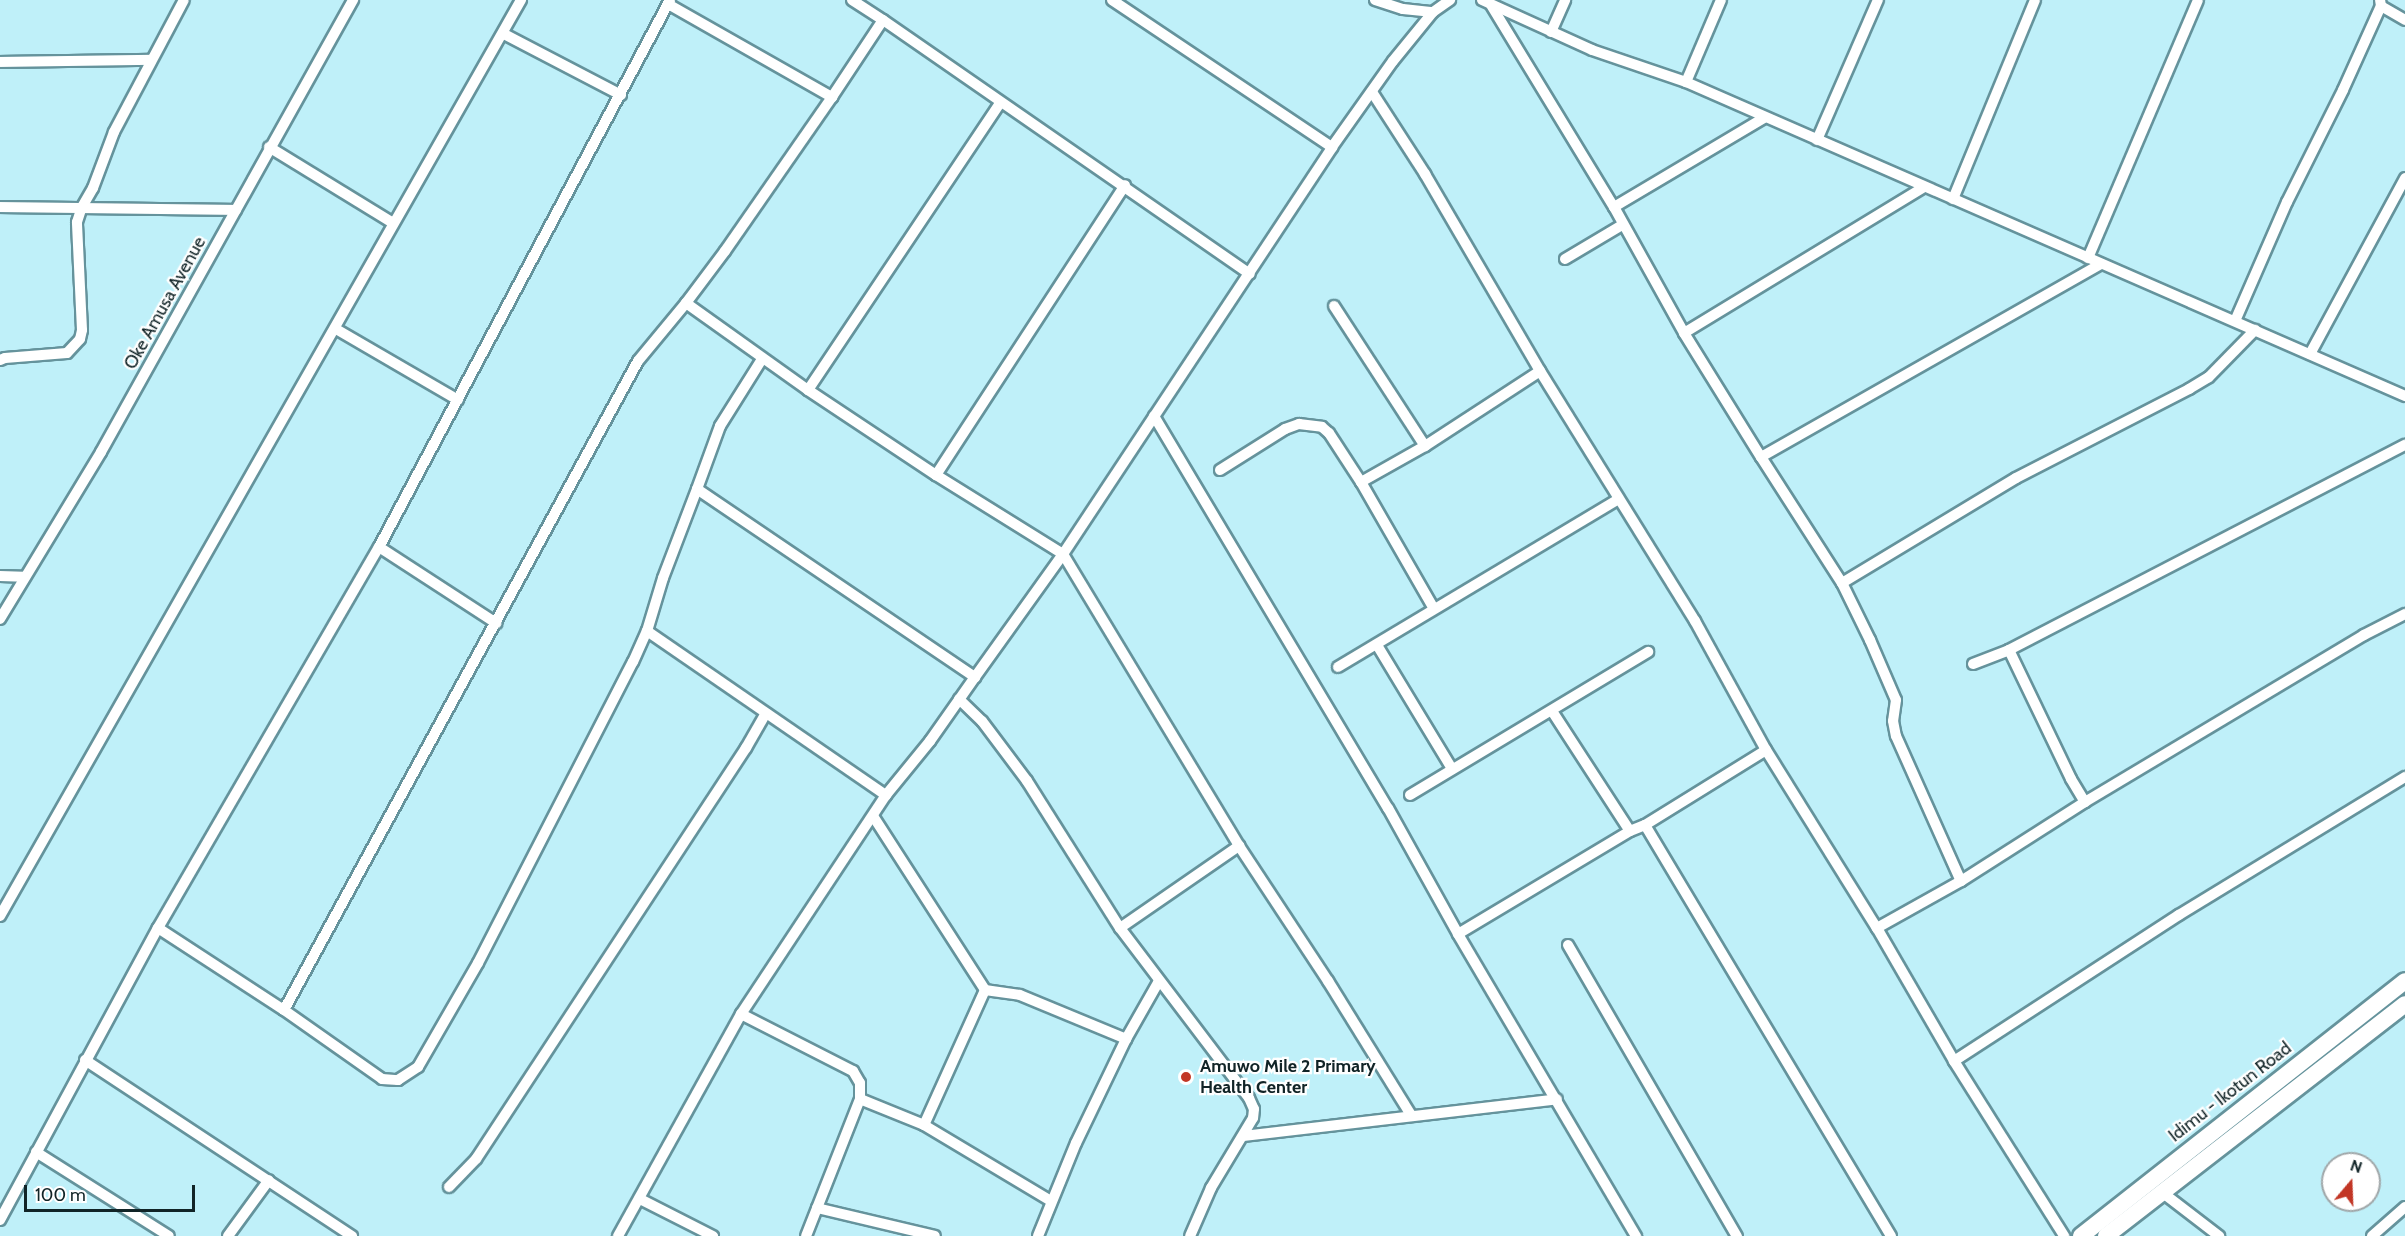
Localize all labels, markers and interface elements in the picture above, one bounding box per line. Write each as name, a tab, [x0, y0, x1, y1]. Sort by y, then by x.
street label: Oke Amusa Avenue	[120, 233, 210, 373]
street label: Idimu - Ikotun Road	[2164, 1037, 2296, 1147]
place label: Amuwo Mile 2 Primary Health Center	[1200, 1056, 1376, 1098]
marker: Amuwo Mile 2 Primary Health Center	[1177, 1068, 1195, 1086]
north arrow	[2321, 1152, 2381, 1212]
text: N	[2348, 1156, 2365, 1177]
scale bar	[27, 1173, 198, 1211]
text: 100 m	[35, 1184, 86, 1206]

